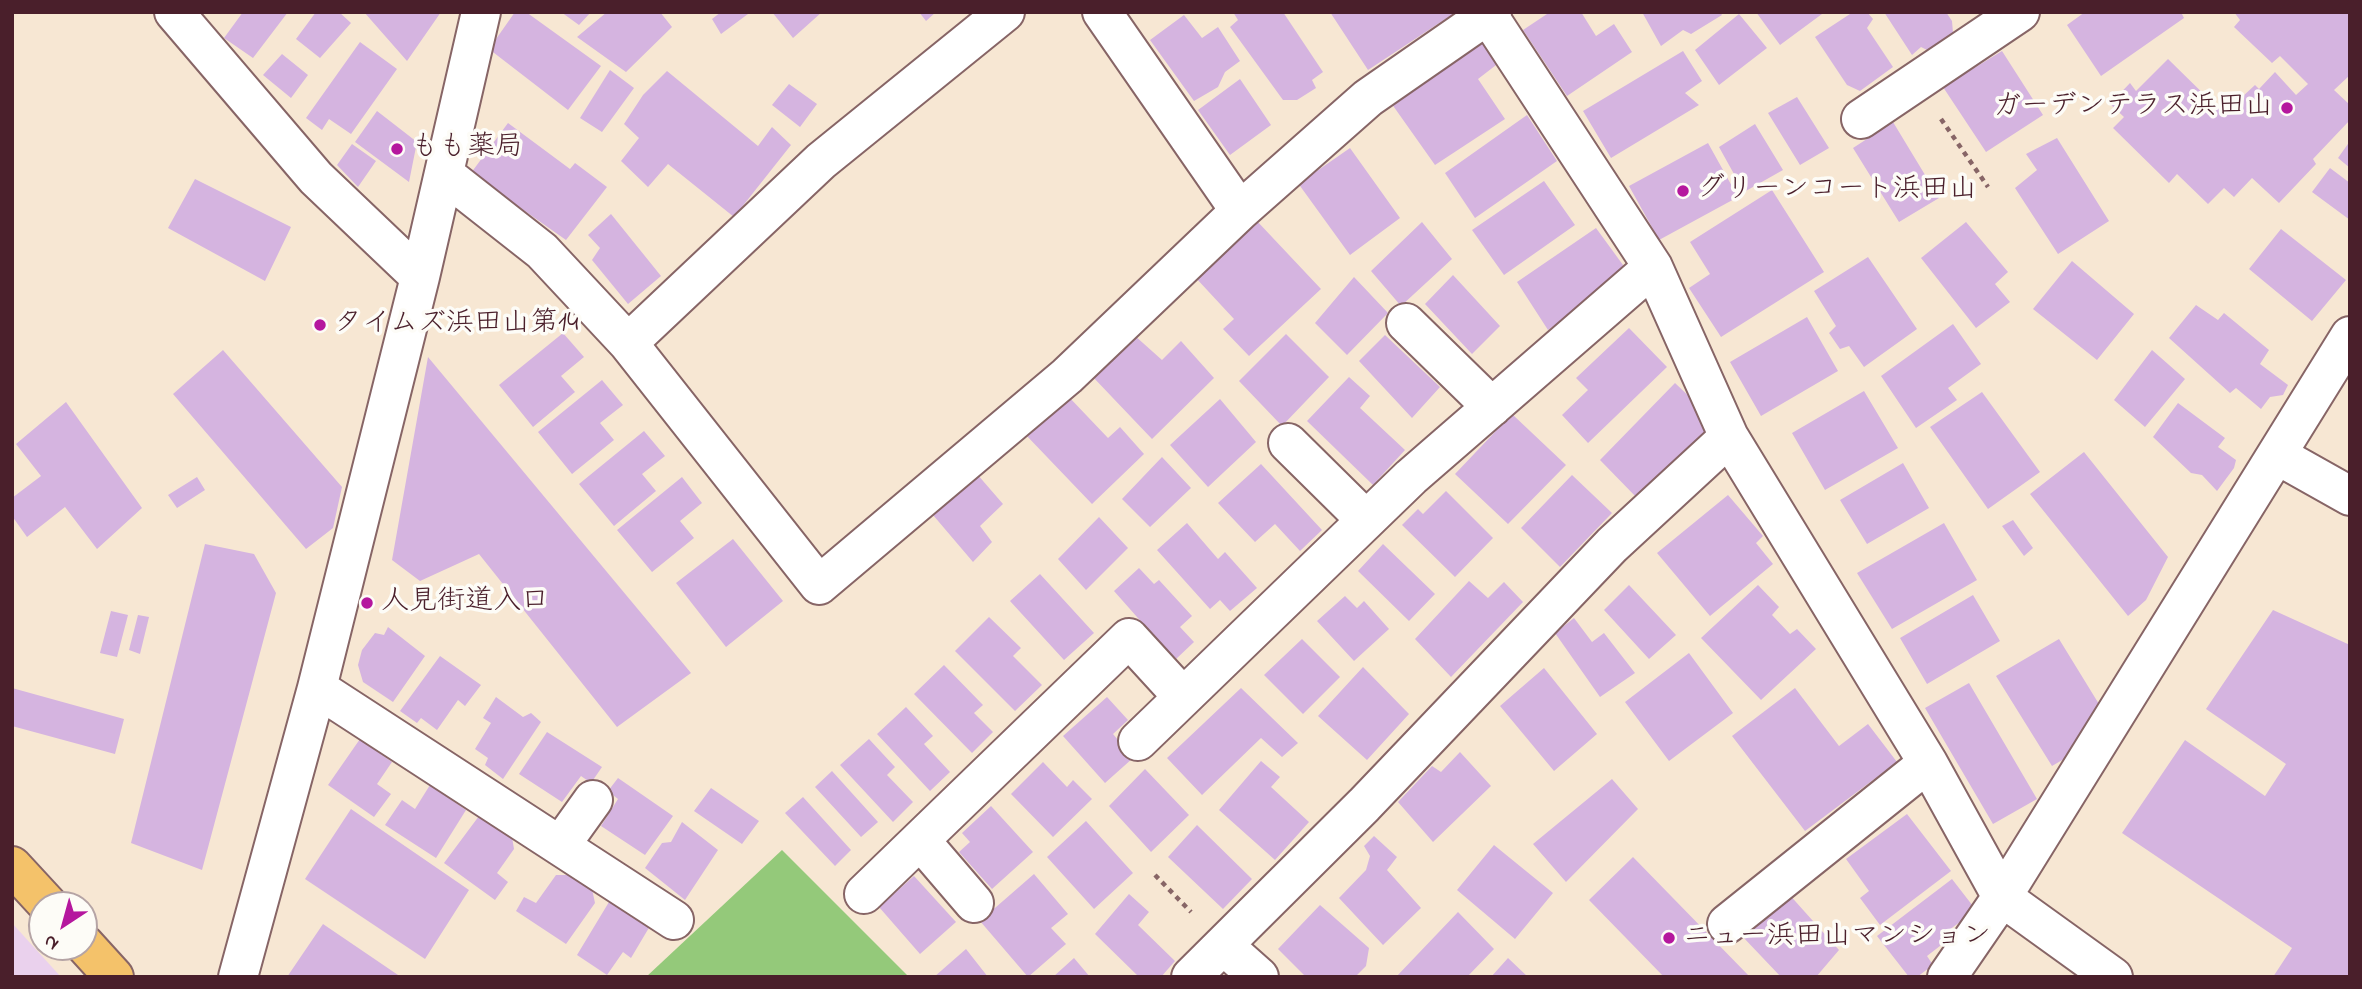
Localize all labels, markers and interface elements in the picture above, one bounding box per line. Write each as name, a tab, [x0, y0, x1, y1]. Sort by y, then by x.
place label: ガーデンテラス浜田山	[1993, 91, 2273, 125]
marker: ガーデンテラス浜田山	[2279, 100, 2295, 116]
place label: もも薬局	[411, 132, 523, 166]
marker: もも薬局	[389, 141, 405, 157]
place label: グリーンコート浜田山	[1697, 174, 1977, 208]
marker: グリーンコート浜田山	[1675, 183, 1691, 199]
place label: タイムズ浜田山第14	[334, 308, 578, 342]
marker: タイムズ浜田山第14	[312, 317, 328, 333]
place label: 人見街道入口	[381, 586, 549, 620]
marker: 人見街道入口	[359, 595, 375, 611]
north arrow	[28, 891, 98, 961]
place label: ニュー浜田山マンション	[1683, 921, 1991, 955]
text: N	[38, 927, 65, 956]
marker: ニュー浜田山マンション	[1661, 930, 1677, 946]

